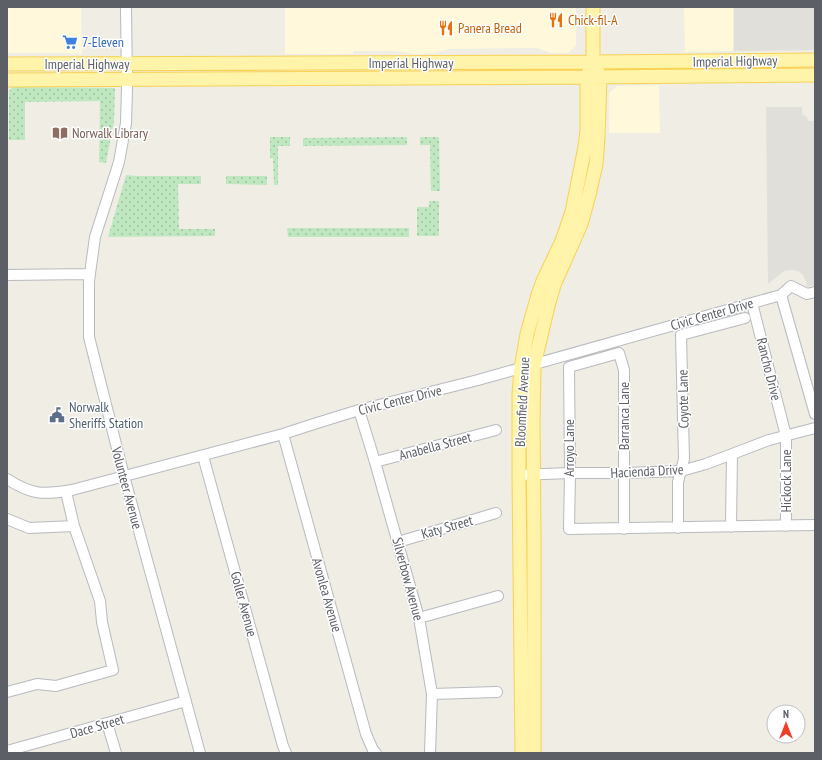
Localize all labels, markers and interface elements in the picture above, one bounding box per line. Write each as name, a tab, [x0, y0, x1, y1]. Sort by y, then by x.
restaurant icon: Chick-fil-A	[547, 11, 565, 29]
place label: Chick-fil-A	[568, 11, 618, 29]
restaurant icon: Panera Bread	[437, 19, 455, 37]
place label: Panera Bread	[458, 19, 522, 37]
supermarket icon: 7-Eleven	[61, 33, 79, 51]
place label: 7-Eleven	[82, 33, 124, 51]
street label: Imperial Highway	[692, 51, 778, 71]
street label: Imperial Highway	[369, 54, 454, 72]
street label: Imperial Highway	[45, 55, 130, 73]
library icon: Norwalk Library	[51, 124, 69, 142]
place label: Norwalk Library	[72, 124, 149, 142]
street label: Civic Center Drive	[669, 294, 756, 334]
street label: Rancho Drive	[753, 336, 786, 402]
street label: Bloomfield Avenue	[511, 356, 533, 448]
street label: Coyote Lane	[673, 369, 693, 429]
street label: Civic Center Drive	[356, 381, 444, 419]
street label: Barranca Lane	[615, 382, 633, 450]
place label: Norwalk Sheriffs Station	[69, 398, 143, 432]
public building icon: Norwalk Sheriffs Station	[48, 406, 66, 424]
street label: Arroyo Lane	[560, 419, 578, 477]
street label: Anabella Street	[397, 428, 473, 464]
street label: Volunteer Avenue	[107, 444, 147, 531]
street label: Hickock Lane	[777, 449, 795, 513]
street label: Hacienda Drive	[610, 460, 684, 482]
street label: Katy Street	[419, 511, 475, 543]
street label: Silverbow Avenue	[388, 535, 428, 623]
street label: Avonlea Avenue	[308, 556, 346, 634]
street label: Goller Avenue	[227, 569, 261, 639]
north arrow	[766, 704, 806, 744]
text: N	[783, 707, 789, 721]
street label: Dace Street	[68, 710, 126, 742]

